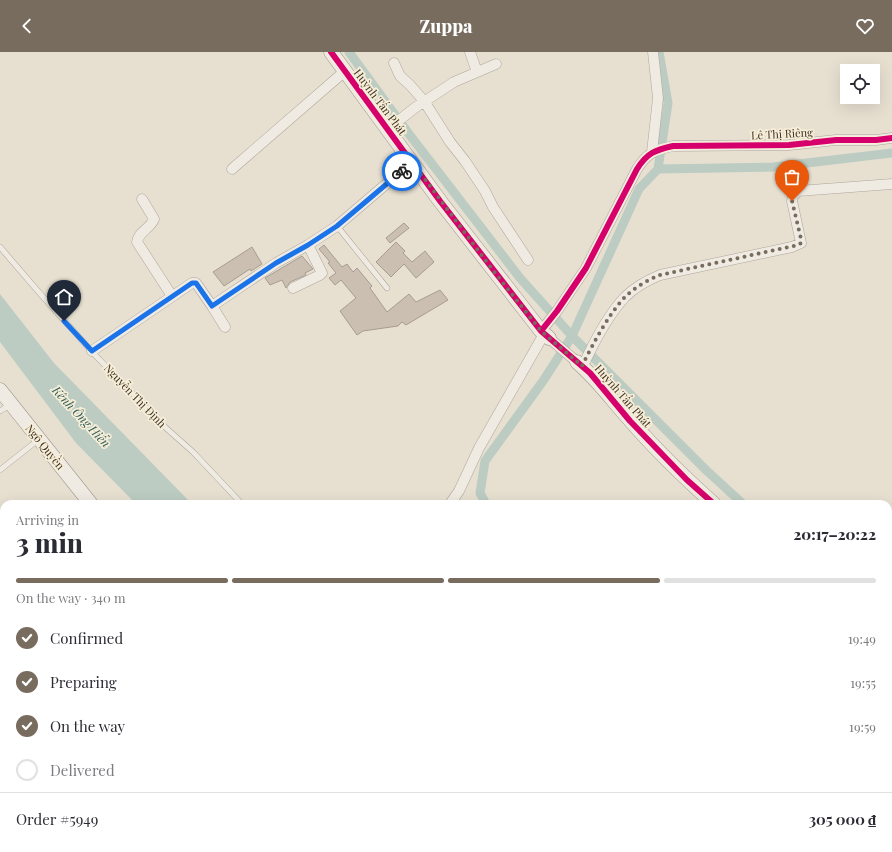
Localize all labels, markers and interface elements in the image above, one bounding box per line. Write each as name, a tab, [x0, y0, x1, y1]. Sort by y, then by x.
text: Zuppa	[419, 14, 473, 38]
icon: back	[16, 15, 38, 37]
icon: heart	[854, 15, 876, 37]
map controls	[840, 64, 880, 104]
button: locate	[840, 64, 880, 104]
street label: Huỳnh Tấn Phát	[351, 66, 410, 138]
street label: Lê Thị Riêng	[751, 124, 813, 143]
courier	[382, 151, 422, 191]
icon: bike	[391, 160, 413, 182]
pin	[775, 160, 809, 201]
icon: bag	[781, 166, 803, 188]
pin	[47, 280, 81, 321]
icon: home	[53, 286, 75, 308]
street label: Nguyễn Thị Định	[101, 360, 170, 431]
street label: Huỳnh Tấn Phát	[592, 361, 655, 431]
water label: Kênh Ông Hiển	[49, 381, 115, 450]
street label: Ngô Quyền	[22, 420, 69, 473]
text: Arriving in	[16, 511, 79, 528]
text: 20:17–20:22	[793, 524, 876, 544]
text: 3 min	[16, 525, 83, 560]
text: On the way · 340 m	[16, 589, 126, 606]
icon: check	[16, 627, 38, 649]
text: Confirmed	[50, 628, 123, 648]
text: 19:49	[848, 630, 876, 647]
icon: check	[16, 671, 38, 693]
text: Preparing	[50, 672, 117, 692]
text: 19:55	[850, 674, 876, 691]
icon: check	[16, 715, 38, 737]
text: On the way	[50, 716, 125, 736]
text: 19:59	[849, 718, 876, 735]
text: Delivered	[50, 760, 115, 780]
text: Order #5949	[16, 809, 98, 829]
text: 305 000 ₫	[809, 809, 876, 829]

